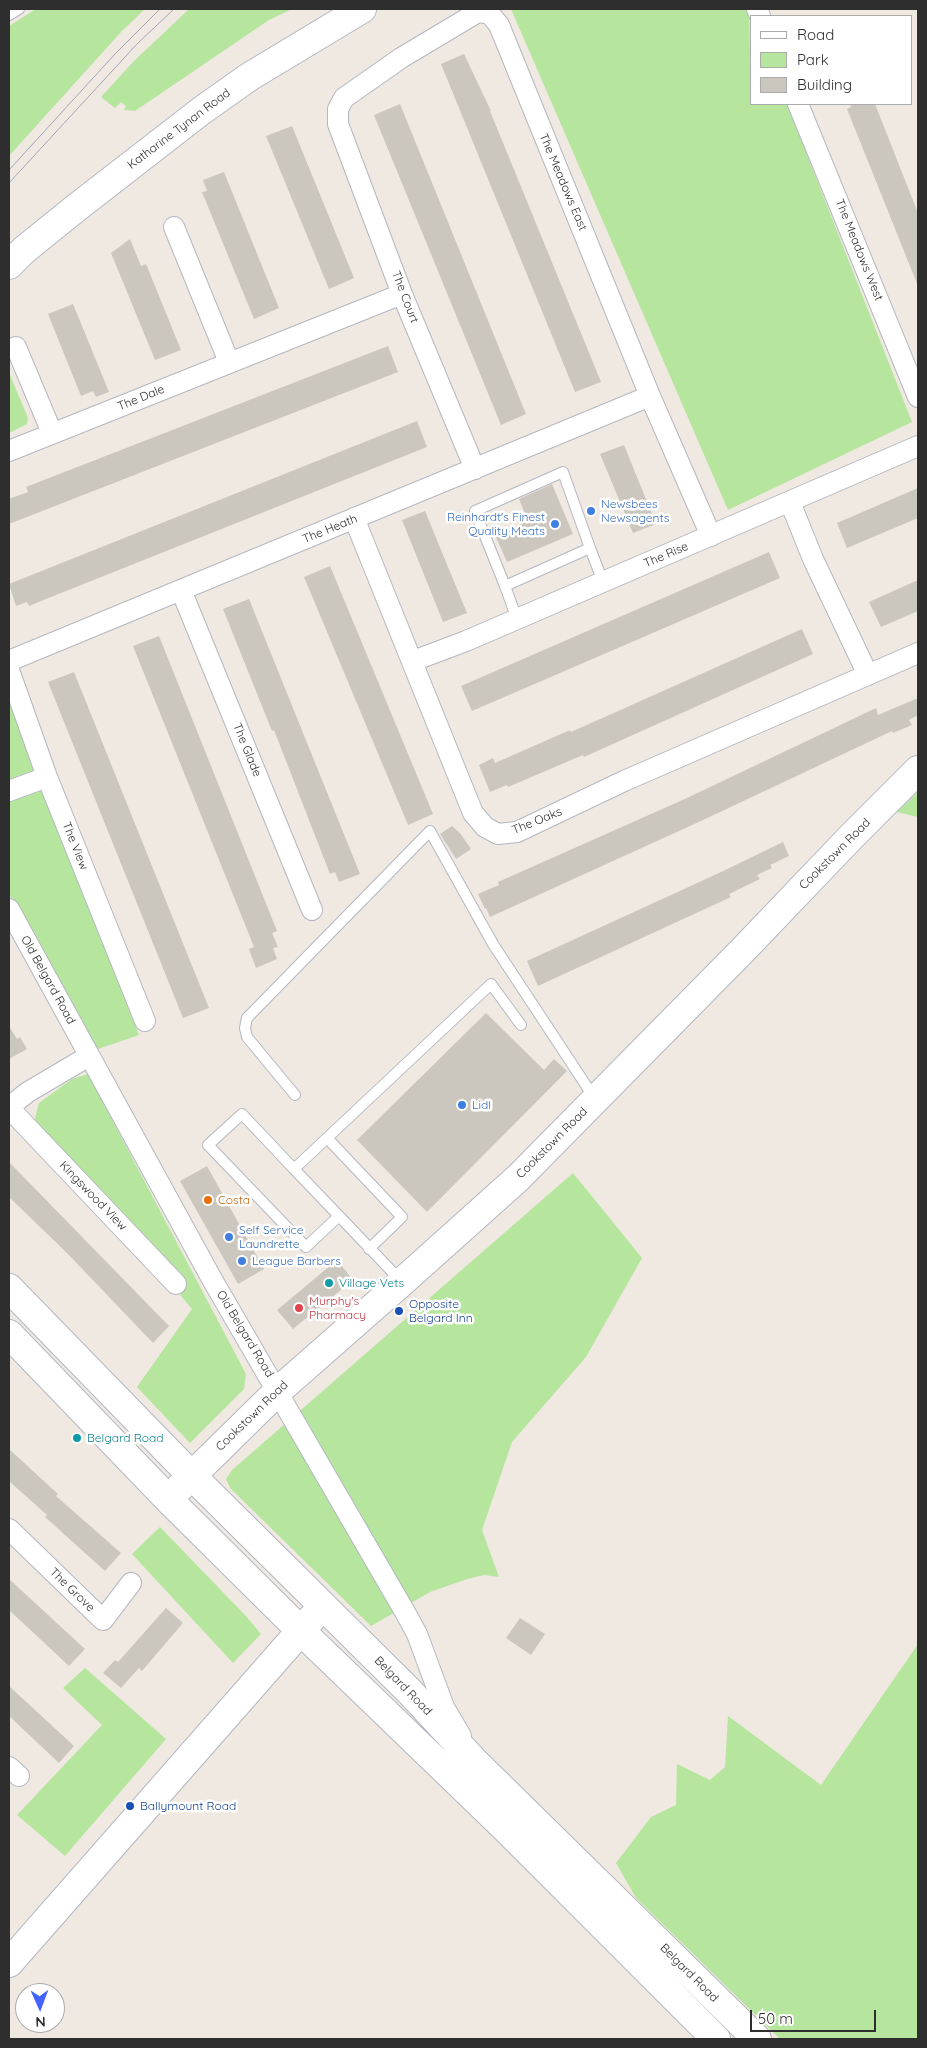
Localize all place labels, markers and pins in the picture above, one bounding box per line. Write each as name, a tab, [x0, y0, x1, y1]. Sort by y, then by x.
place label: Newsbees Newsagents	[601, 497, 669, 525]
marker: Newsbees Newsagents	[585, 505, 597, 517]
place label: Reinhardt's Finest Quality Meats	[447, 510, 545, 538]
marker: Reinhardt's Finest Quality Meats	[549, 518, 561, 530]
place label: Lidl	[472, 1098, 491, 1112]
marker: Lidl	[456, 1099, 468, 1111]
place label: Costa	[218, 1193, 250, 1207]
marker: Costa	[202, 1194, 214, 1206]
place label: Self Service Laundrette	[239, 1223, 304, 1251]
marker: Self Service Laundrette	[223, 1231, 235, 1243]
place label: League Barbers	[252, 1254, 341, 1268]
marker: League Barbers	[236, 1255, 248, 1267]
place label: Village Vets	[339, 1276, 404, 1290]
marker: Village Vets	[323, 1277, 335, 1289]
place label: Murphy's Pharmacy	[309, 1294, 366, 1322]
place label: Opposite Belgard Inn	[409, 1297, 473, 1325]
marker: Murphy's Pharmacy	[293, 1302, 305, 1314]
marker: Opposite Belgard Inn	[393, 1305, 405, 1317]
place label: Belgard Road	[87, 1431, 164, 1445]
marker: Belgard Road	[71, 1432, 83, 1444]
place label: Ballymount Road	[140, 1799, 236, 1813]
marker: Ballymount Road	[124, 1800, 136, 1812]

